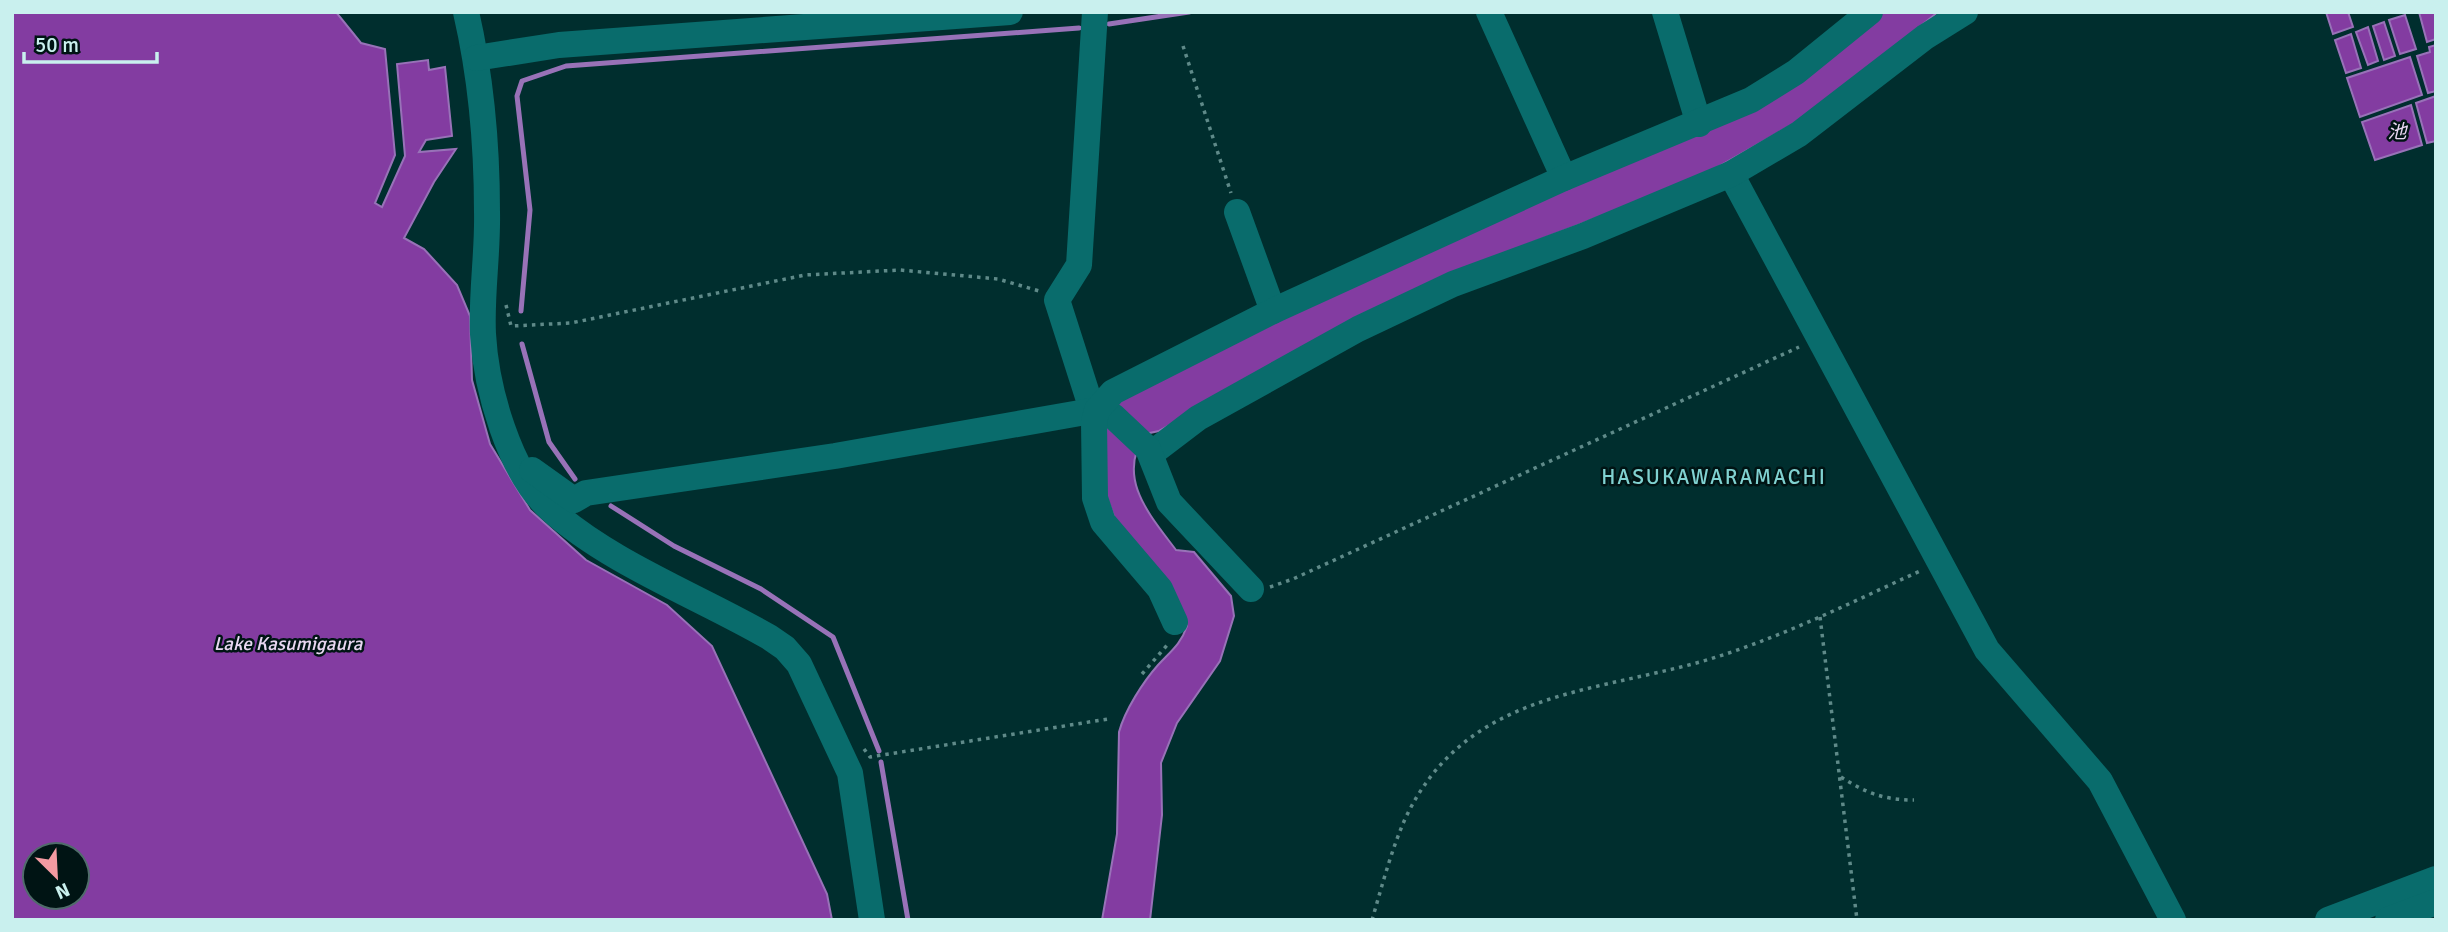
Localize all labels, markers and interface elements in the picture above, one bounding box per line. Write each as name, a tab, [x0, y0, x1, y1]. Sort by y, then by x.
scale bar	[24, 21, 158, 65]
text: 50 m	[35, 32, 79, 58]
water label: 池	[2387, 120, 2408, 144]
district label: HASUKAWARAMACHI	[1601, 464, 1827, 490]
water label: Lake Kasumigaura	[214, 632, 364, 656]
north arrow	[21, 841, 91, 911]
text: N	[52, 877, 73, 904]

